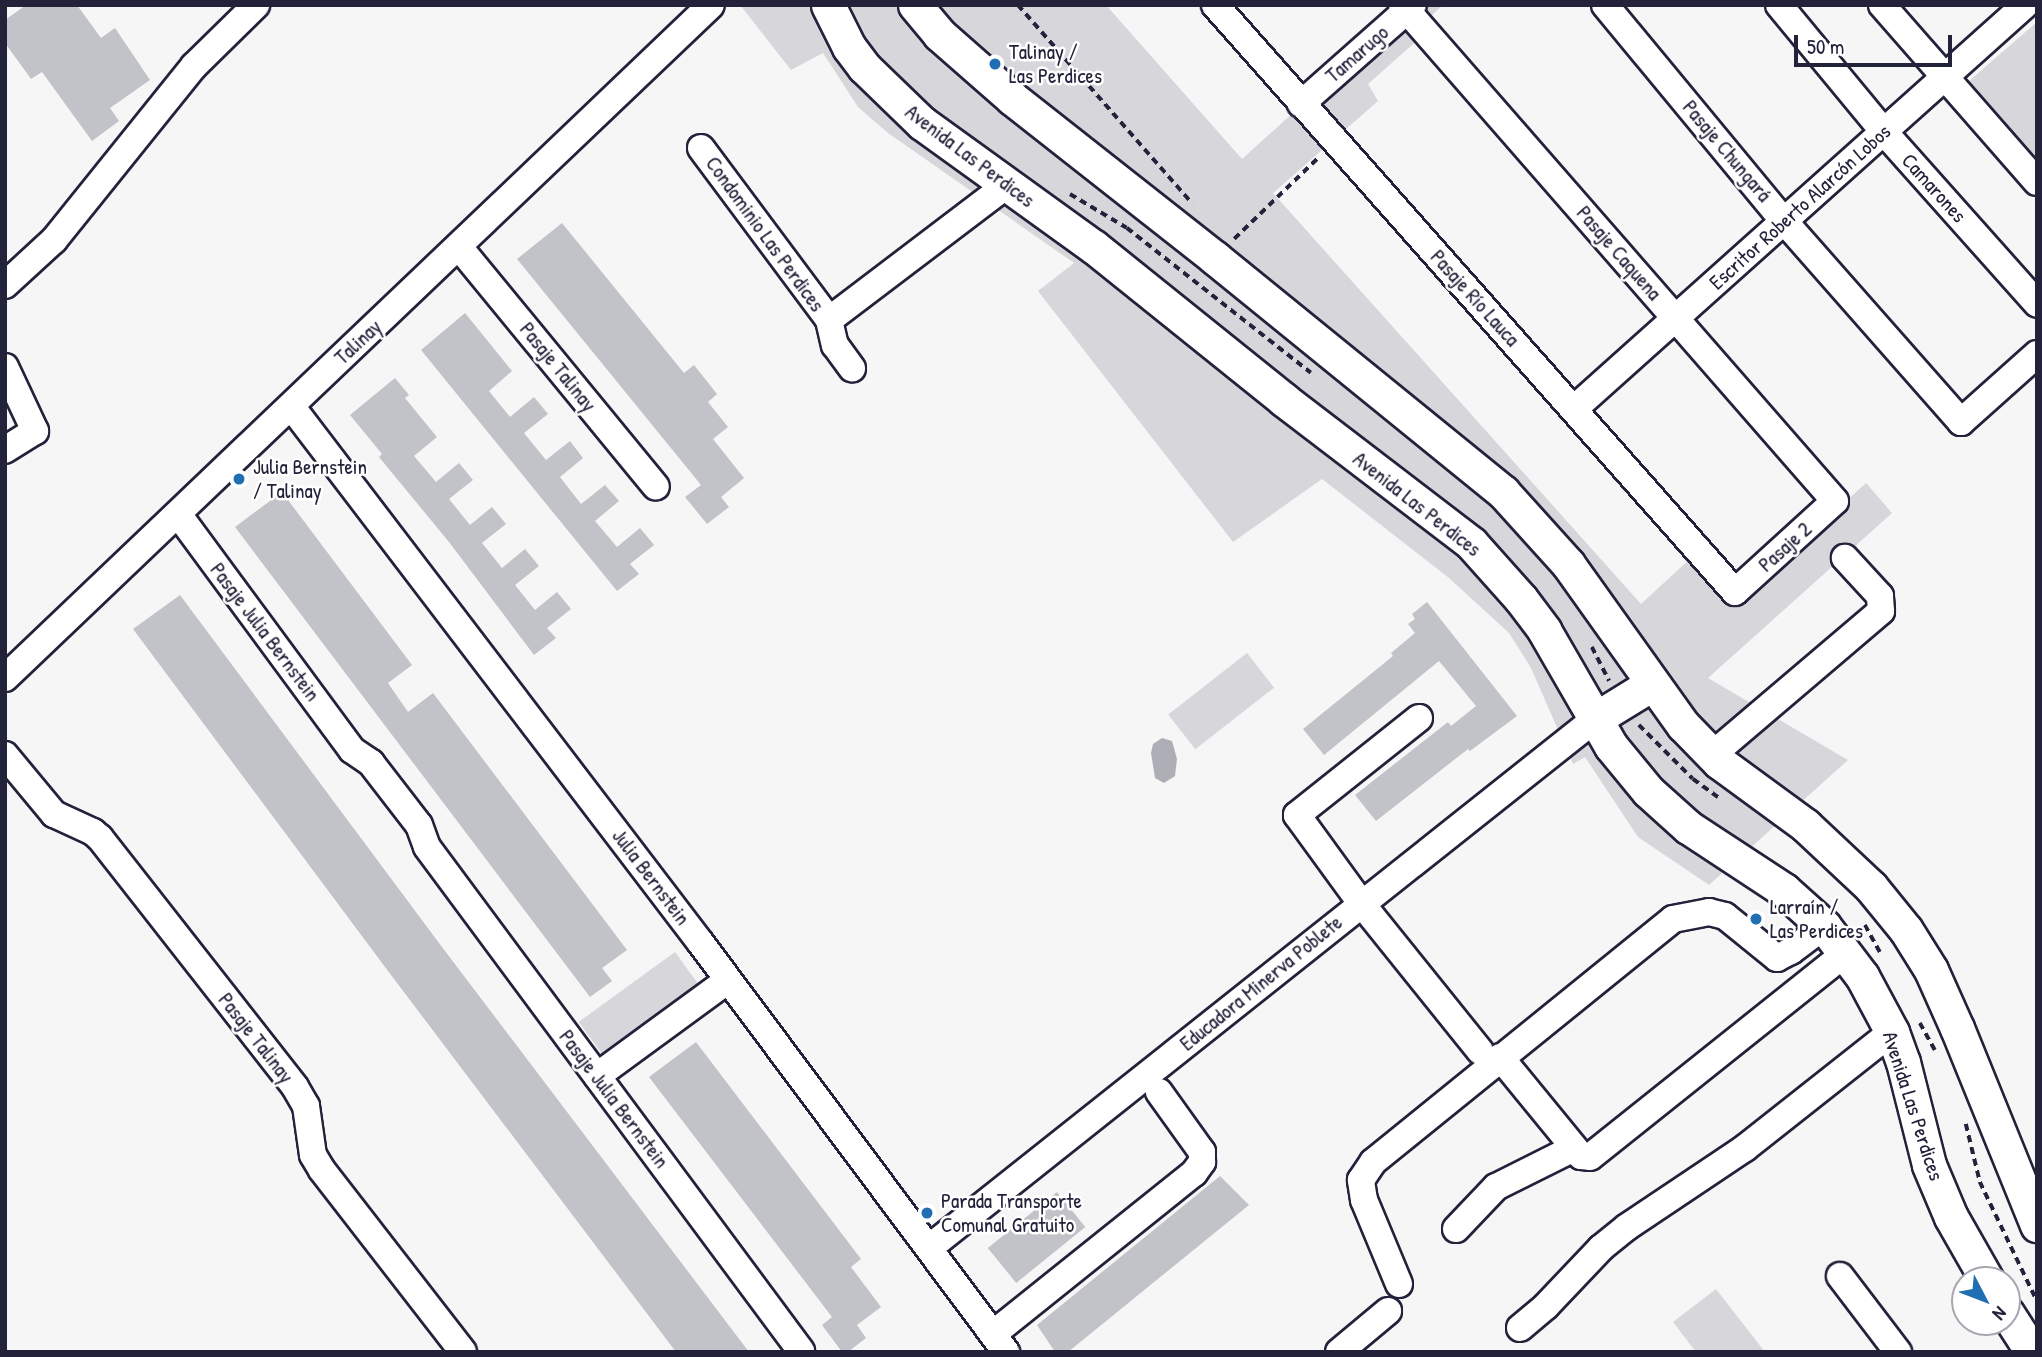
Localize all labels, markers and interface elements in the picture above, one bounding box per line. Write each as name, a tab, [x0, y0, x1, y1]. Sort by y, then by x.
street label: Tamarugo	[1320, 20, 1394, 88]
scale bar	[1797, 21, 1954, 65]
text: 50 m	[1807, 32, 1844, 61]
place label: Talinay / Las Perdices	[1009, 39, 1102, 89]
marker: Talinay / Las Perdices	[987, 56, 1003, 72]
street label: Pasaje Chungará	[1677, 95, 1777, 207]
street label: Avenida Las Perdices	[900, 99, 1040, 213]
street label: Escritor Roberto Alarcón Lobos	[1704, 119, 1896, 295]
street label: Camarones	[1896, 148, 1972, 228]
street label: Condominio Las Perdices	[700, 152, 830, 316]
street label: Pasaje Caquena	[1571, 201, 1667, 305]
street label: Pasaje Río Lauca	[1425, 245, 1525, 351]
street label: Talinay	[329, 314, 387, 370]
street label: Pasaje Talinay	[514, 317, 602, 417]
street label: Avenida Las Perdices	[1348, 446, 1486, 562]
place label: Julia Bernstein / Talinay	[253, 454, 367, 504]
marker: Julia Bernstein / Talinay	[231, 471, 247, 487]
street label: Pasaje 2	[1753, 517, 1817, 577]
street label: Pasaje Julia Bernstein	[205, 558, 325, 706]
street label: Julia Bernstein	[607, 824, 695, 930]
place label: Larraín / Las Perdices	[1770, 894, 1863, 944]
street label: Educadora Minerva Poblete	[1175, 910, 1347, 1056]
marker: Larraín / Las Perdices	[1748, 911, 1764, 927]
street label: Pasaje Talinay	[213, 988, 299, 1088]
street label: Pasaje Julia Bernstein	[554, 1025, 674, 1173]
street label: Avenida Las Perdices	[1877, 1028, 1949, 1184]
place label: Parada Transporte Comunal Gratuito	[941, 1188, 1082, 1238]
marker: Parada Transporte Comunal Gratuito	[919, 1205, 935, 1221]
north arrow	[1951, 1266, 2021, 1336]
text: N	[1987, 1301, 2013, 1326]

